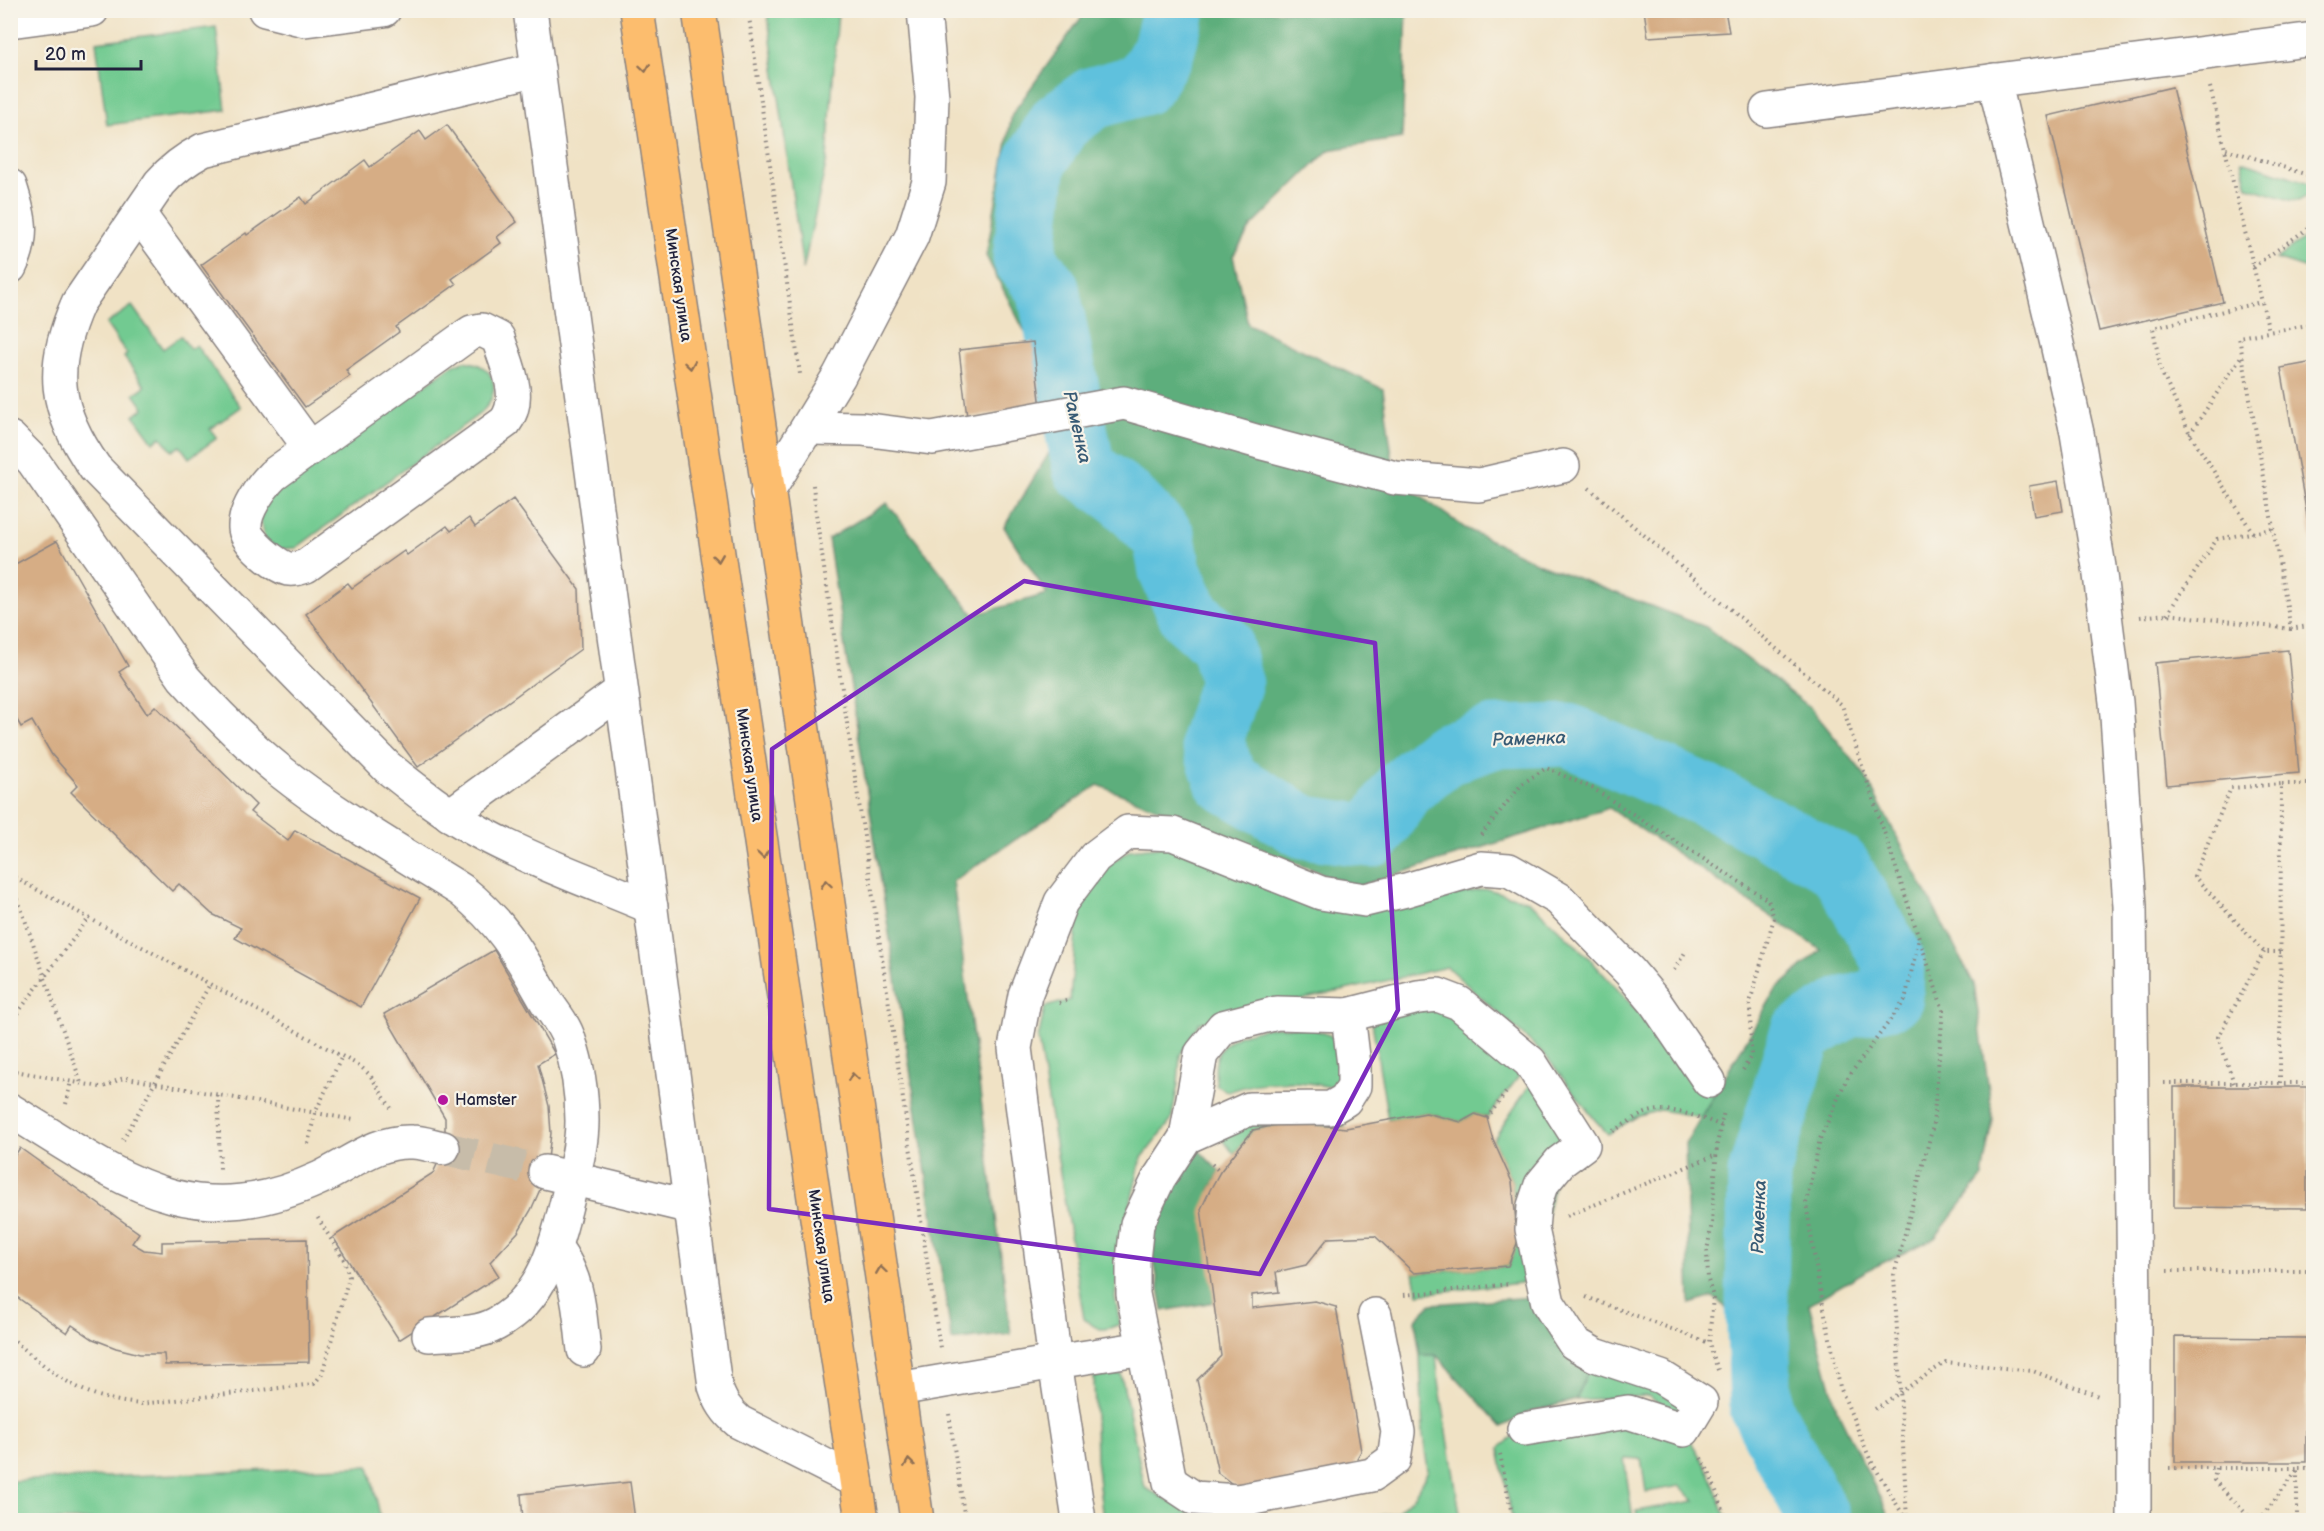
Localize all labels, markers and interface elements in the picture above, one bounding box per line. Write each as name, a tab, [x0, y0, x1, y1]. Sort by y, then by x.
scale bar	[36, 33, 141, 71]
text: 20 m	[45, 44, 86, 65]
one-way arrow	[639, 64, 651, 73]
street label: Минская улица	[661, 227, 695, 343]
one-way arrow	[683, 360, 695, 370]
water label: Раменка	[1058, 388, 1096, 466]
one-way arrow	[712, 553, 724, 563]
street label: Минская улица	[732, 707, 766, 823]
water label: Раменка	[1491, 727, 1567, 751]
one-way arrow	[756, 850, 768, 859]
one-way arrow	[820, 879, 832, 888]
one-way arrow	[848, 1072, 860, 1081]
place label: Hamster	[455, 1091, 517, 1110]
marker: Hamster	[436, 1093, 450, 1107]
water label: Раменка	[1747, 1179, 1771, 1255]
street label: Минская улица	[804, 1188, 838, 1304]
one-way arrow	[876, 1265, 888, 1274]
one-way arrow	[903, 1458, 915, 1467]

